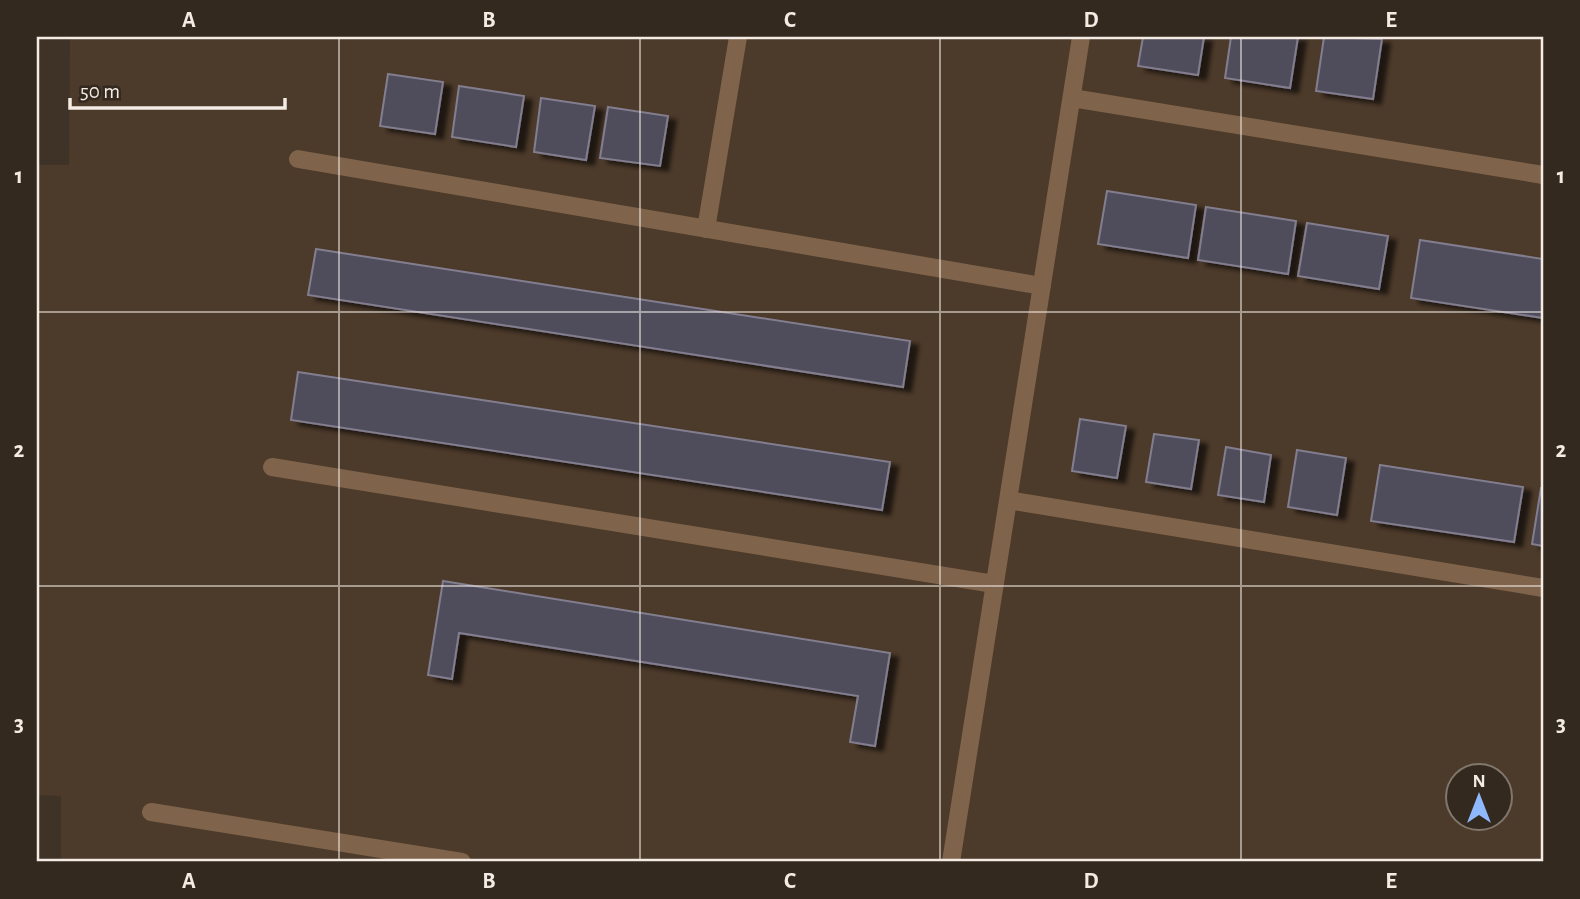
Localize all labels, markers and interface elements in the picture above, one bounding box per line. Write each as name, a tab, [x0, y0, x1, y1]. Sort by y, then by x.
text: A	[182, 9, 196, 32]
text: B	[482, 9, 496, 32]
text: C	[784, 9, 796, 32]
text: D	[1083, 9, 1099, 32]
text: E	[1385, 9, 1397, 32]
scale bar	[70, 66, 285, 110]
text: 50 m	[80, 81, 120, 102]
text: 1	[15, 165, 23, 188]
text: 1	[1557, 165, 1565, 188]
text: 2	[14, 439, 25, 462]
text: 2	[1556, 439, 1567, 462]
text: 3	[14, 713, 24, 736]
text: 3	[1556, 713, 1566, 736]
north arrow	[1444, 762, 1514, 832]
text: N	[1472, 772, 1486, 791]
text: A	[182, 870, 196, 893]
text: B	[482, 870, 496, 893]
text: C	[784, 870, 796, 893]
text: D	[1083, 870, 1099, 893]
text: E	[1385, 870, 1397, 893]

